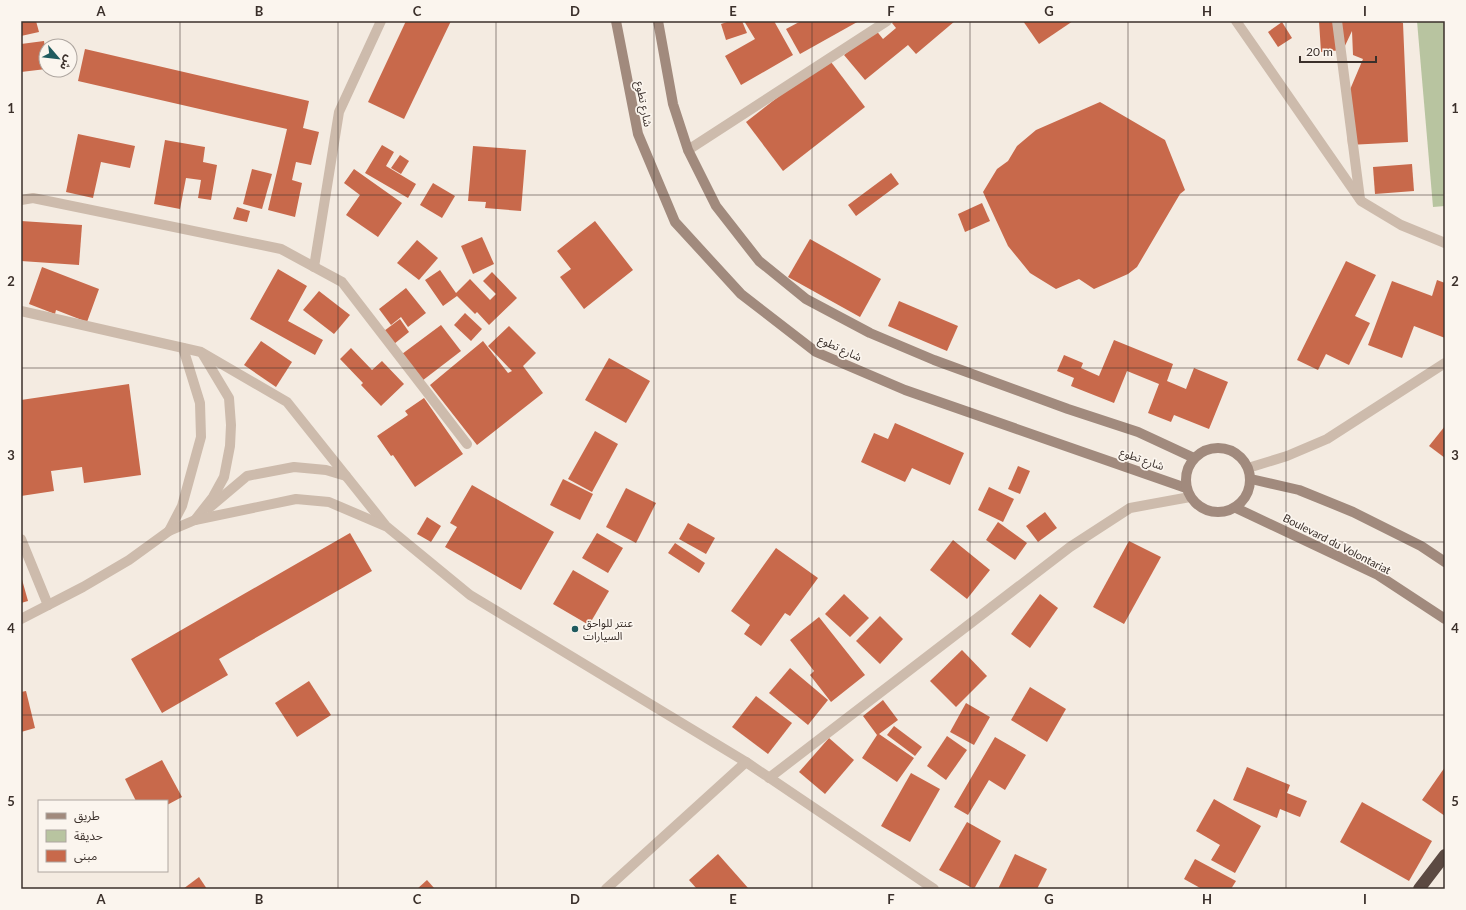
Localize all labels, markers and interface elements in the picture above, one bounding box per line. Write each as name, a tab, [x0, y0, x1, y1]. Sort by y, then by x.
text: A	[95, 3, 106, 19]
text: B	[255, 3, 264, 19]
text: C	[413, 3, 422, 19]
text: D	[570, 3, 580, 19]
text: E	[729, 3, 737, 19]
text: F	[887, 3, 895, 19]
text: G	[1044, 3, 1054, 19]
text: H	[1202, 3, 1212, 19]
text: I	[1363, 3, 1367, 19]
north arrow	[38, 38, 78, 78]
scale bar	[1300, 38, 1376, 64]
text: 20 m	[1306, 44, 1333, 59]
text: ش	[57, 53, 77, 73]
street label: شارع تطوع	[632, 80, 655, 129]
text: 1	[7, 100, 15, 116]
text: 1	[1451, 100, 1459, 116]
text: 2	[7, 273, 15, 289]
text: 2	[1451, 273, 1459, 289]
street label: شارع تطوع	[816, 332, 864, 365]
street label: شارع تطوع	[1118, 445, 1166, 474]
text: 3	[7, 447, 15, 463]
text: 3	[1451, 447, 1459, 463]
street label: Boulevard du Volontariat	[1281, 511, 1393, 576]
place label: عنتر للواحق السيارات	[583, 616, 633, 643]
text: 4	[7, 620, 15, 636]
text: 4	[1451, 620, 1459, 636]
marker: عنتر للواحق السيارات	[570, 624, 580, 634]
text: 5	[7, 793, 15, 809]
text: 5	[1451, 793, 1459, 809]
legend	[38, 800, 168, 872]
text: طريق	[74, 808, 100, 824]
text: حديقة	[74, 828, 103, 843]
text: مبنى	[74, 848, 97, 863]
text: A	[95, 891, 106, 907]
text: B	[255, 891, 264, 907]
text: C	[413, 891, 422, 907]
text: D	[570, 891, 580, 907]
text: E	[729, 891, 737, 907]
text: F	[887, 891, 895, 907]
text: G	[1044, 891, 1054, 907]
text: H	[1202, 891, 1212, 907]
text: I	[1363, 891, 1367, 907]

